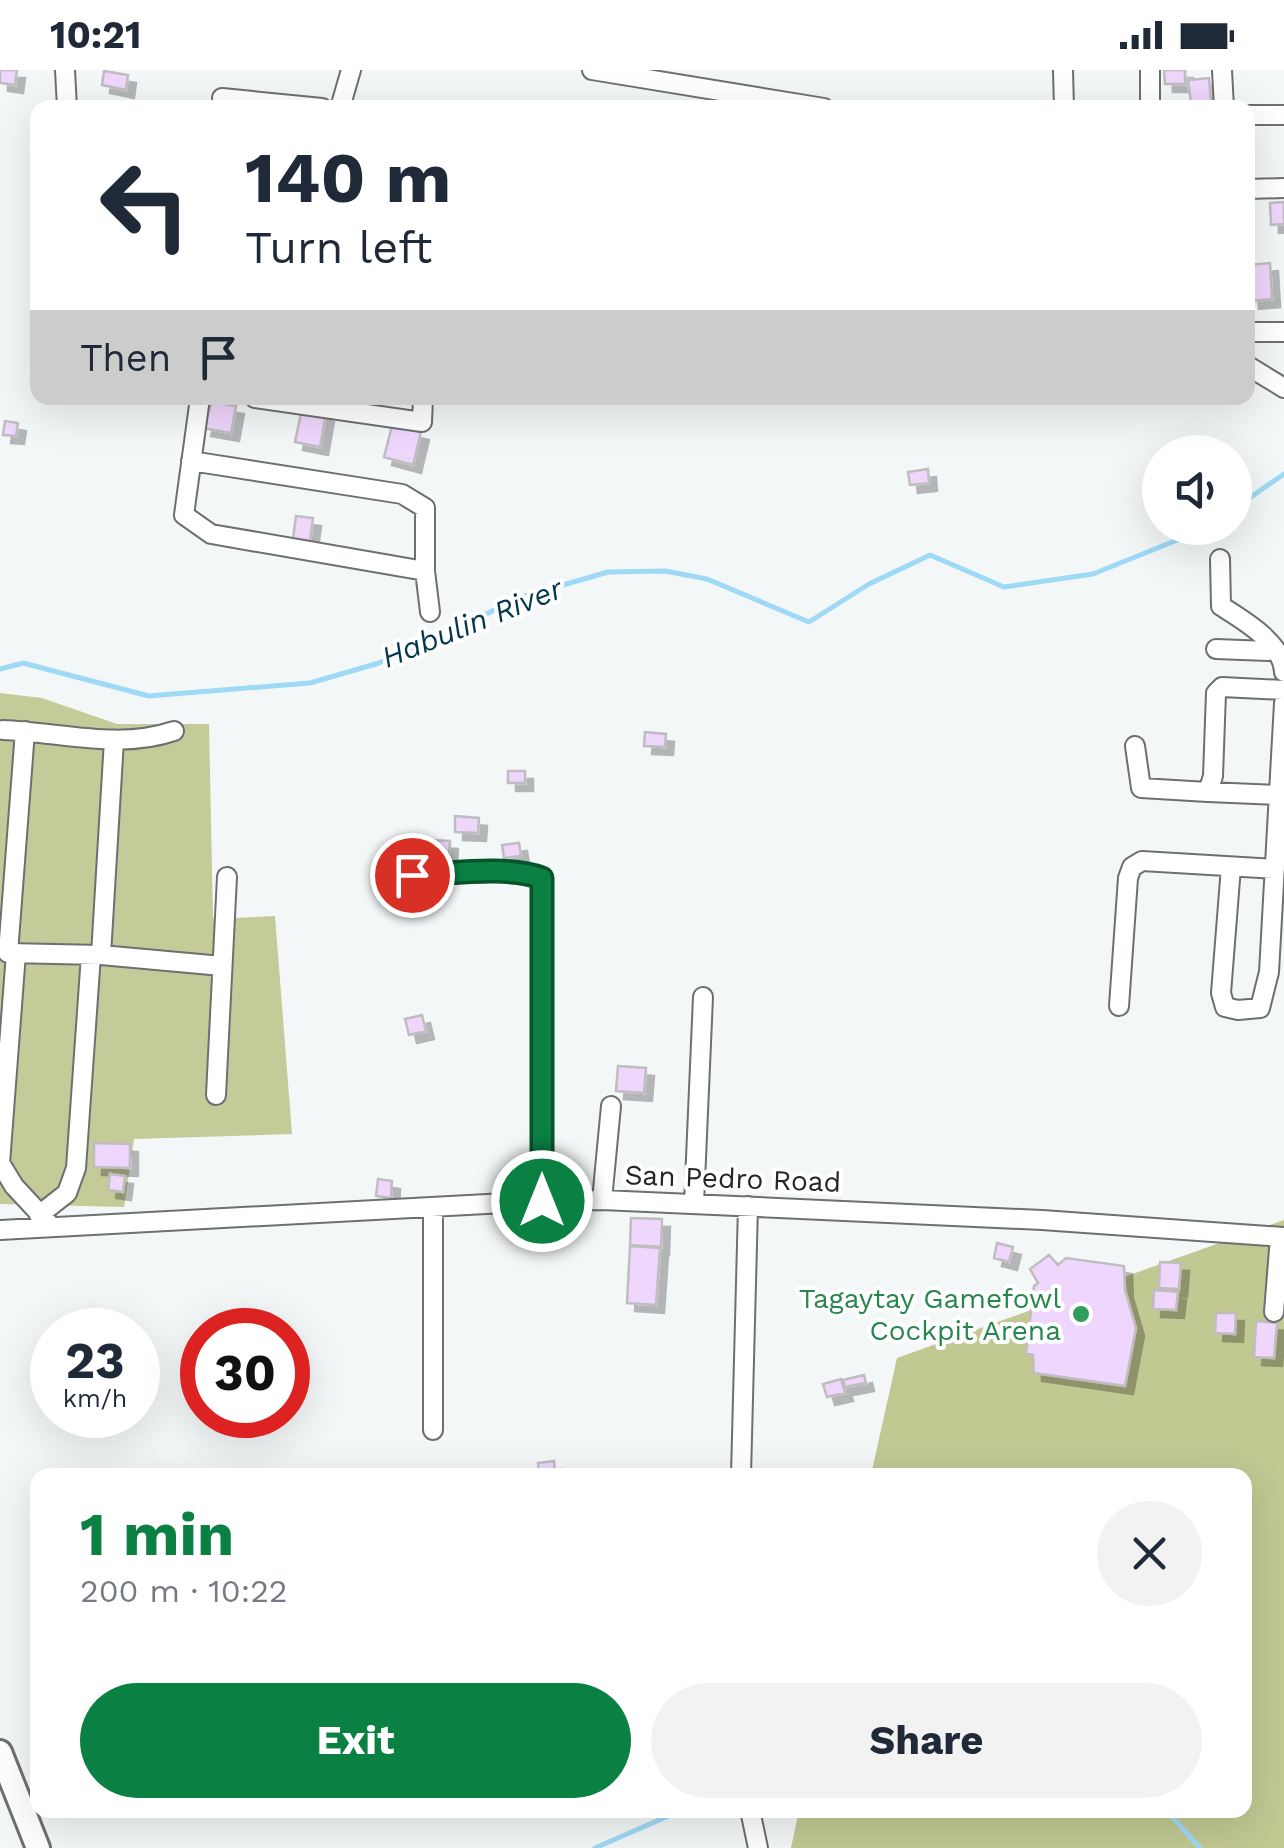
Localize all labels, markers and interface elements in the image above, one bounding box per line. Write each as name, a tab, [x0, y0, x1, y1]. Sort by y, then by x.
text: 10:21	[50, 13, 141, 57]
text: 140 m	[245, 137, 451, 219]
icon: left	[80, 140, 210, 270]
text: Turn left	[245, 221, 432, 274]
icon: arrive	[191, 330, 246, 385]
text: Then	[80, 336, 171, 380]
map controls	[1142, 435, 1252, 545]
button: sound	[1142, 435, 1252, 545]
water label: Habulin River	[376, 570, 569, 675]
pin	[370, 833, 455, 918]
icon: arrive	[385, 848, 440, 903]
position arrow	[490, 1149, 594, 1253]
street label: San Pedro Road	[624, 1158, 842, 1199]
place label: Tagaytay Gamefowl Cockpit Arena	[799, 1282, 1061, 1347]
marker: Tagaytay Gamefowl Cockpit Arena	[1070, 1303, 1092, 1325]
speed limit sign: 30	[180, 1308, 310, 1438]
text: 23	[65, 1331, 125, 1390]
text: km/h	[63, 1384, 127, 1413]
text: 1 min	[80, 1499, 234, 1570]
button: close	[1097, 1501, 1202, 1606]
text: 200 m · 10:22	[80, 1572, 287, 1610]
button: Exit	[80, 1683, 631, 1798]
button: Share	[651, 1683, 1202, 1798]

